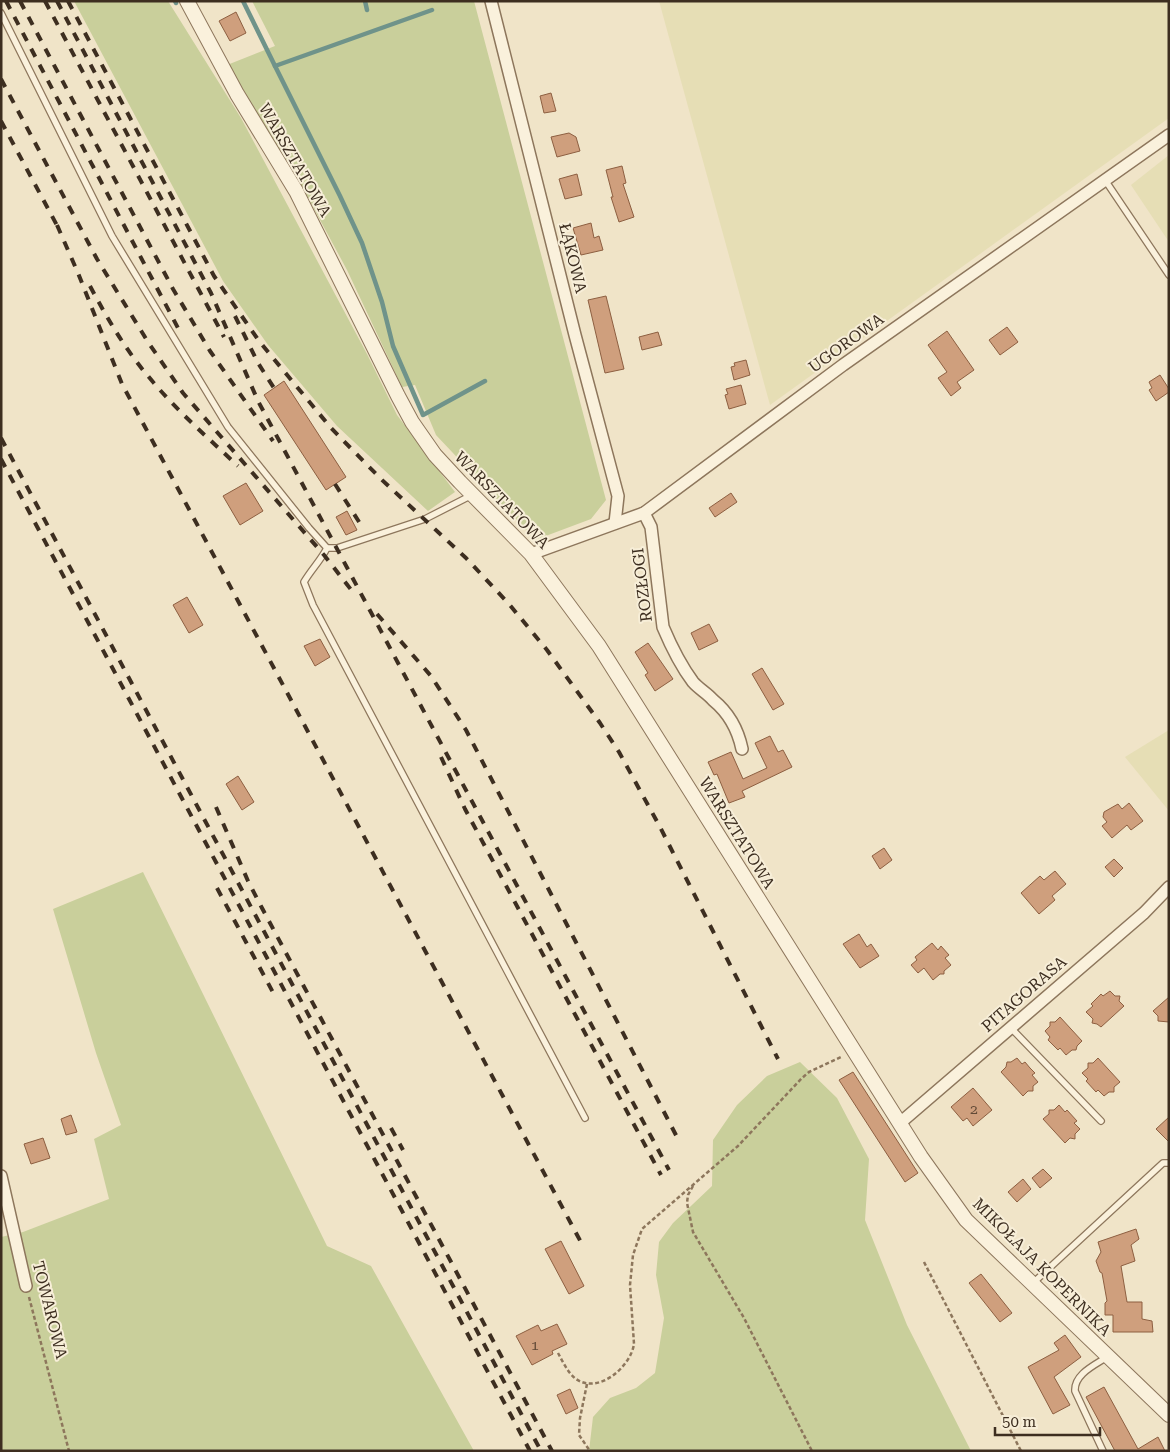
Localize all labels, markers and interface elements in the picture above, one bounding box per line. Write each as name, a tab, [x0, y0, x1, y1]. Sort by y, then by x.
street label: WARSZTATOWA	[255, 100, 336, 221]
street label: ŁĄKOWA	[555, 221, 591, 296]
street label: UGOROWA	[805, 309, 888, 377]
street label: WARSZTATOWA	[451, 447, 554, 553]
street label: ROZŁOGI	[628, 547, 656, 623]
street label: WARSZTATOWA	[695, 774, 779, 893]
street label: PITAGORASA	[978, 951, 1071, 1036]
house number: 2	[970, 1101, 978, 1117]
street label: MIKOŁAJA KOPERNIKA	[969, 1194, 1116, 1341]
street label: TOWAROWA	[29, 1259, 72, 1362]
house number: 1	[531, 1337, 539, 1353]
scale bar	[995, 1404, 1100, 1436]
text: 50 m	[1002, 1413, 1037, 1431]

